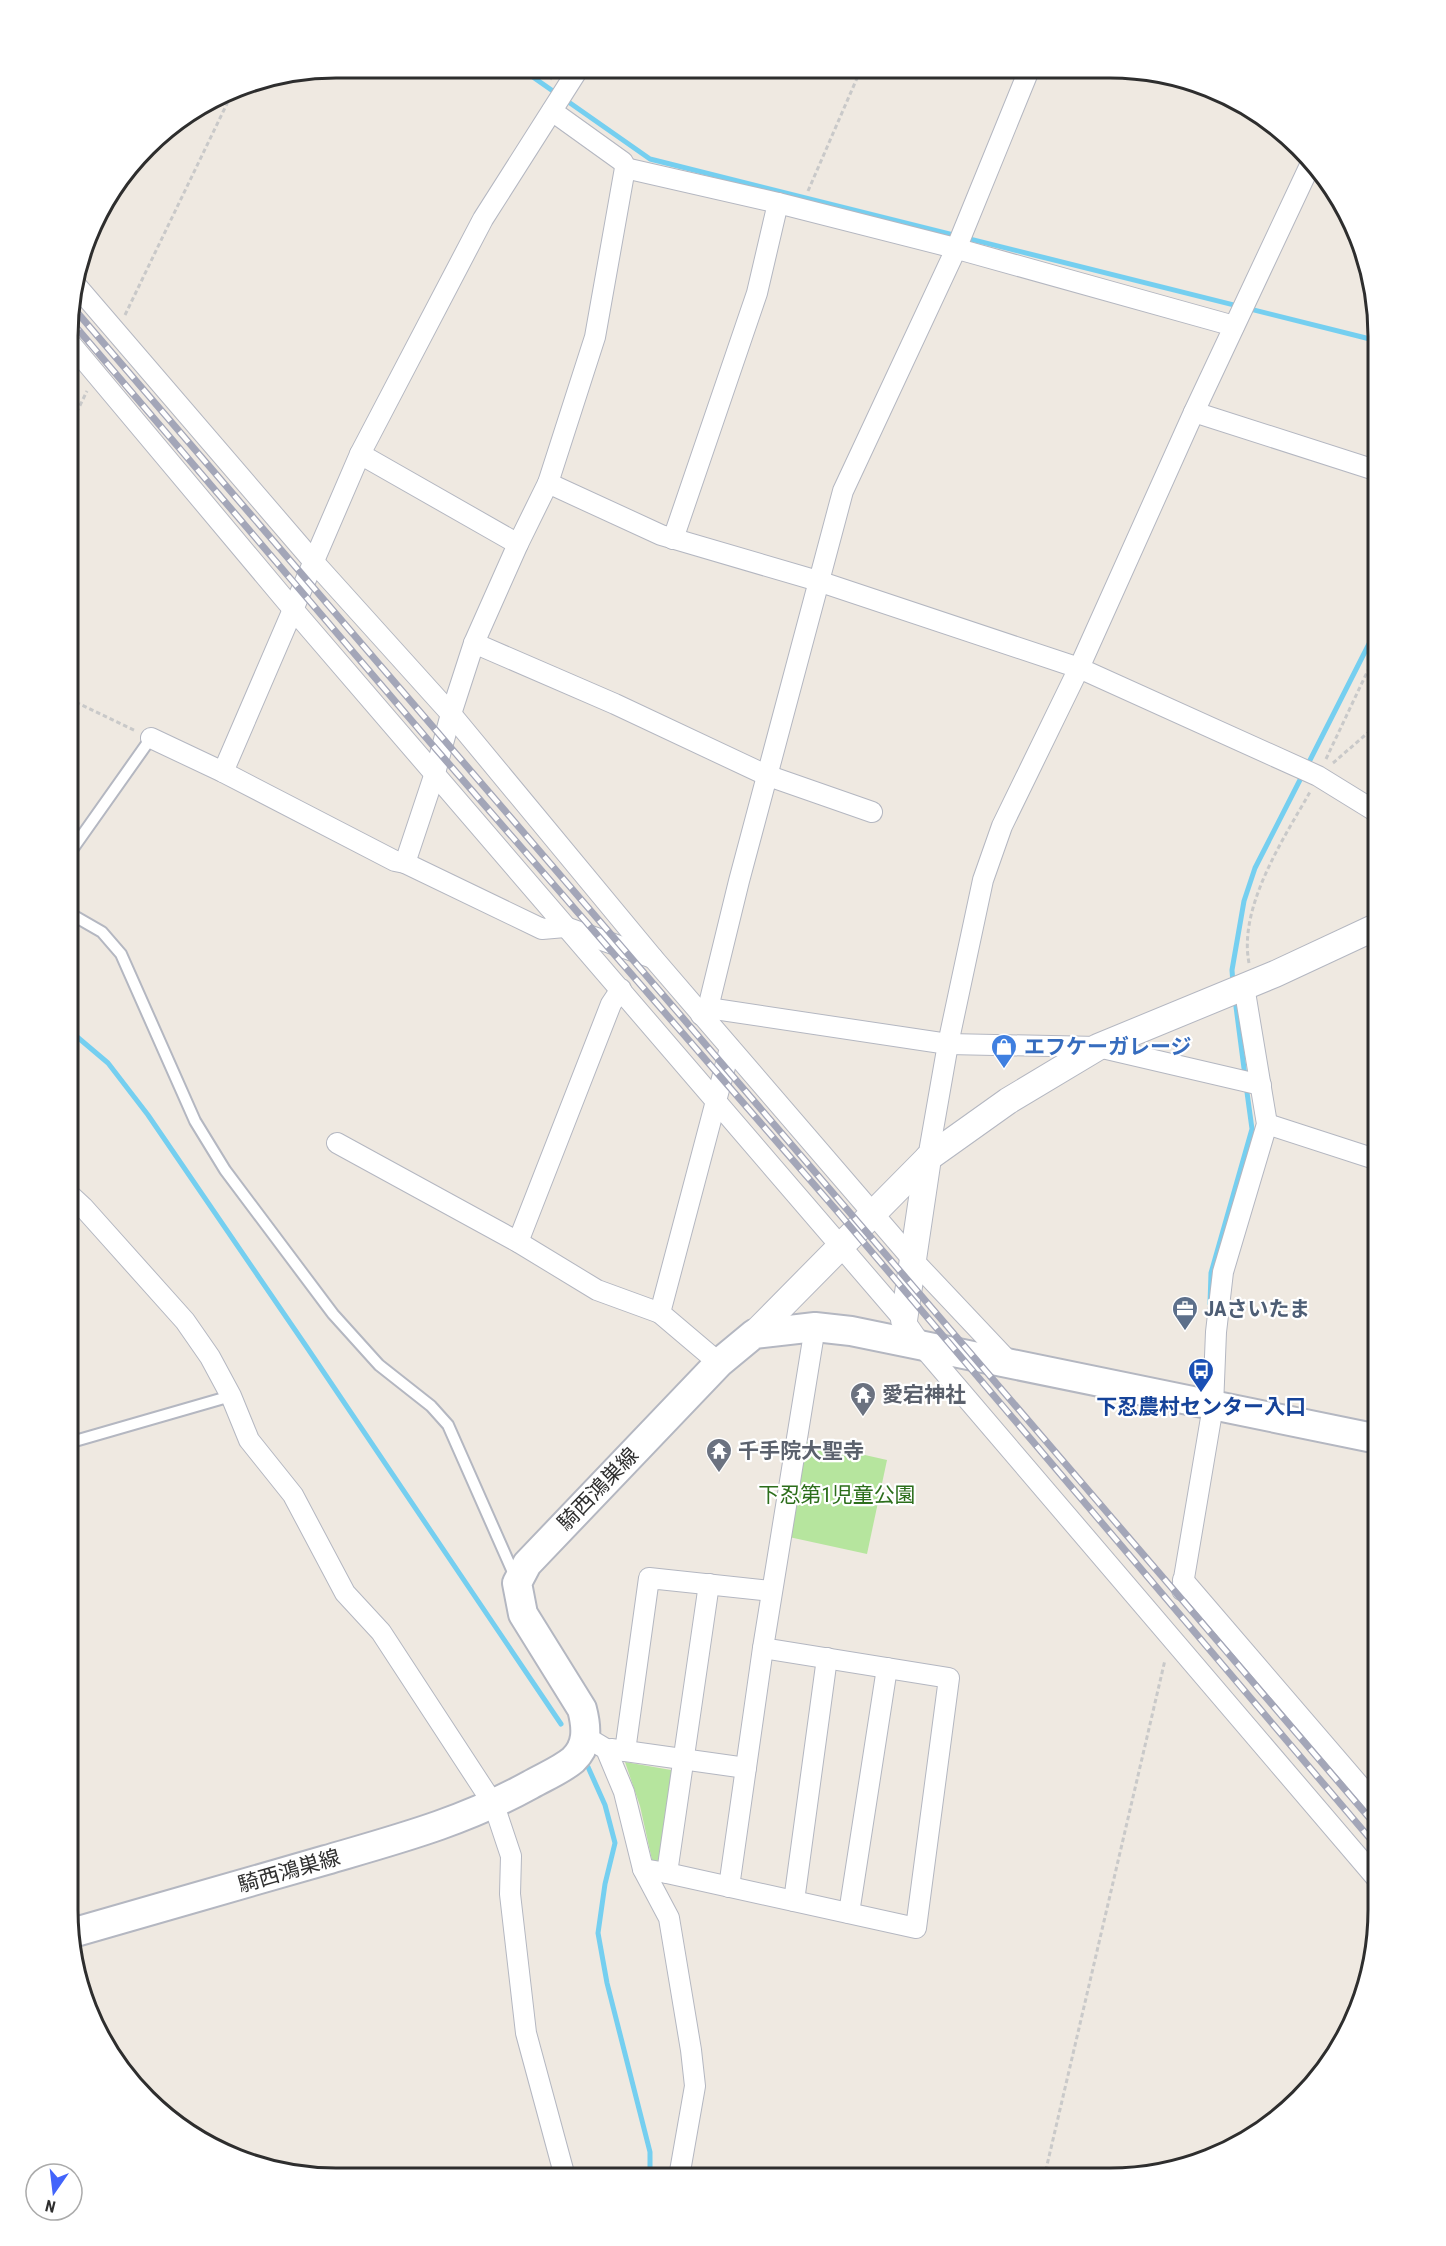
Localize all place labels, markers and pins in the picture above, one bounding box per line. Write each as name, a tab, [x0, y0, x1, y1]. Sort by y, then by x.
shop icon: エフケーガレージ	[989, 1032, 1019, 1070]
place label: エフケーガレージ	[1024, 1035, 1192, 1059]
office icon: JAさいたま	[1170, 1294, 1200, 1332]
place label: JAさいたま	[1204, 1297, 1310, 1321]
bus stop icon: 下忍農村センター入口	[1186, 1356, 1216, 1394]
temple icon: 愛宕神社	[848, 1380, 878, 1418]
place label: 愛宕神社	[882, 1383, 966, 1407]
place label: 下忍農村センター入口	[1096, 1395, 1306, 1419]
temple icon: 千手院大聖寺	[704, 1436, 734, 1474]
place label: 千手院大聖寺	[738, 1439, 864, 1463]

